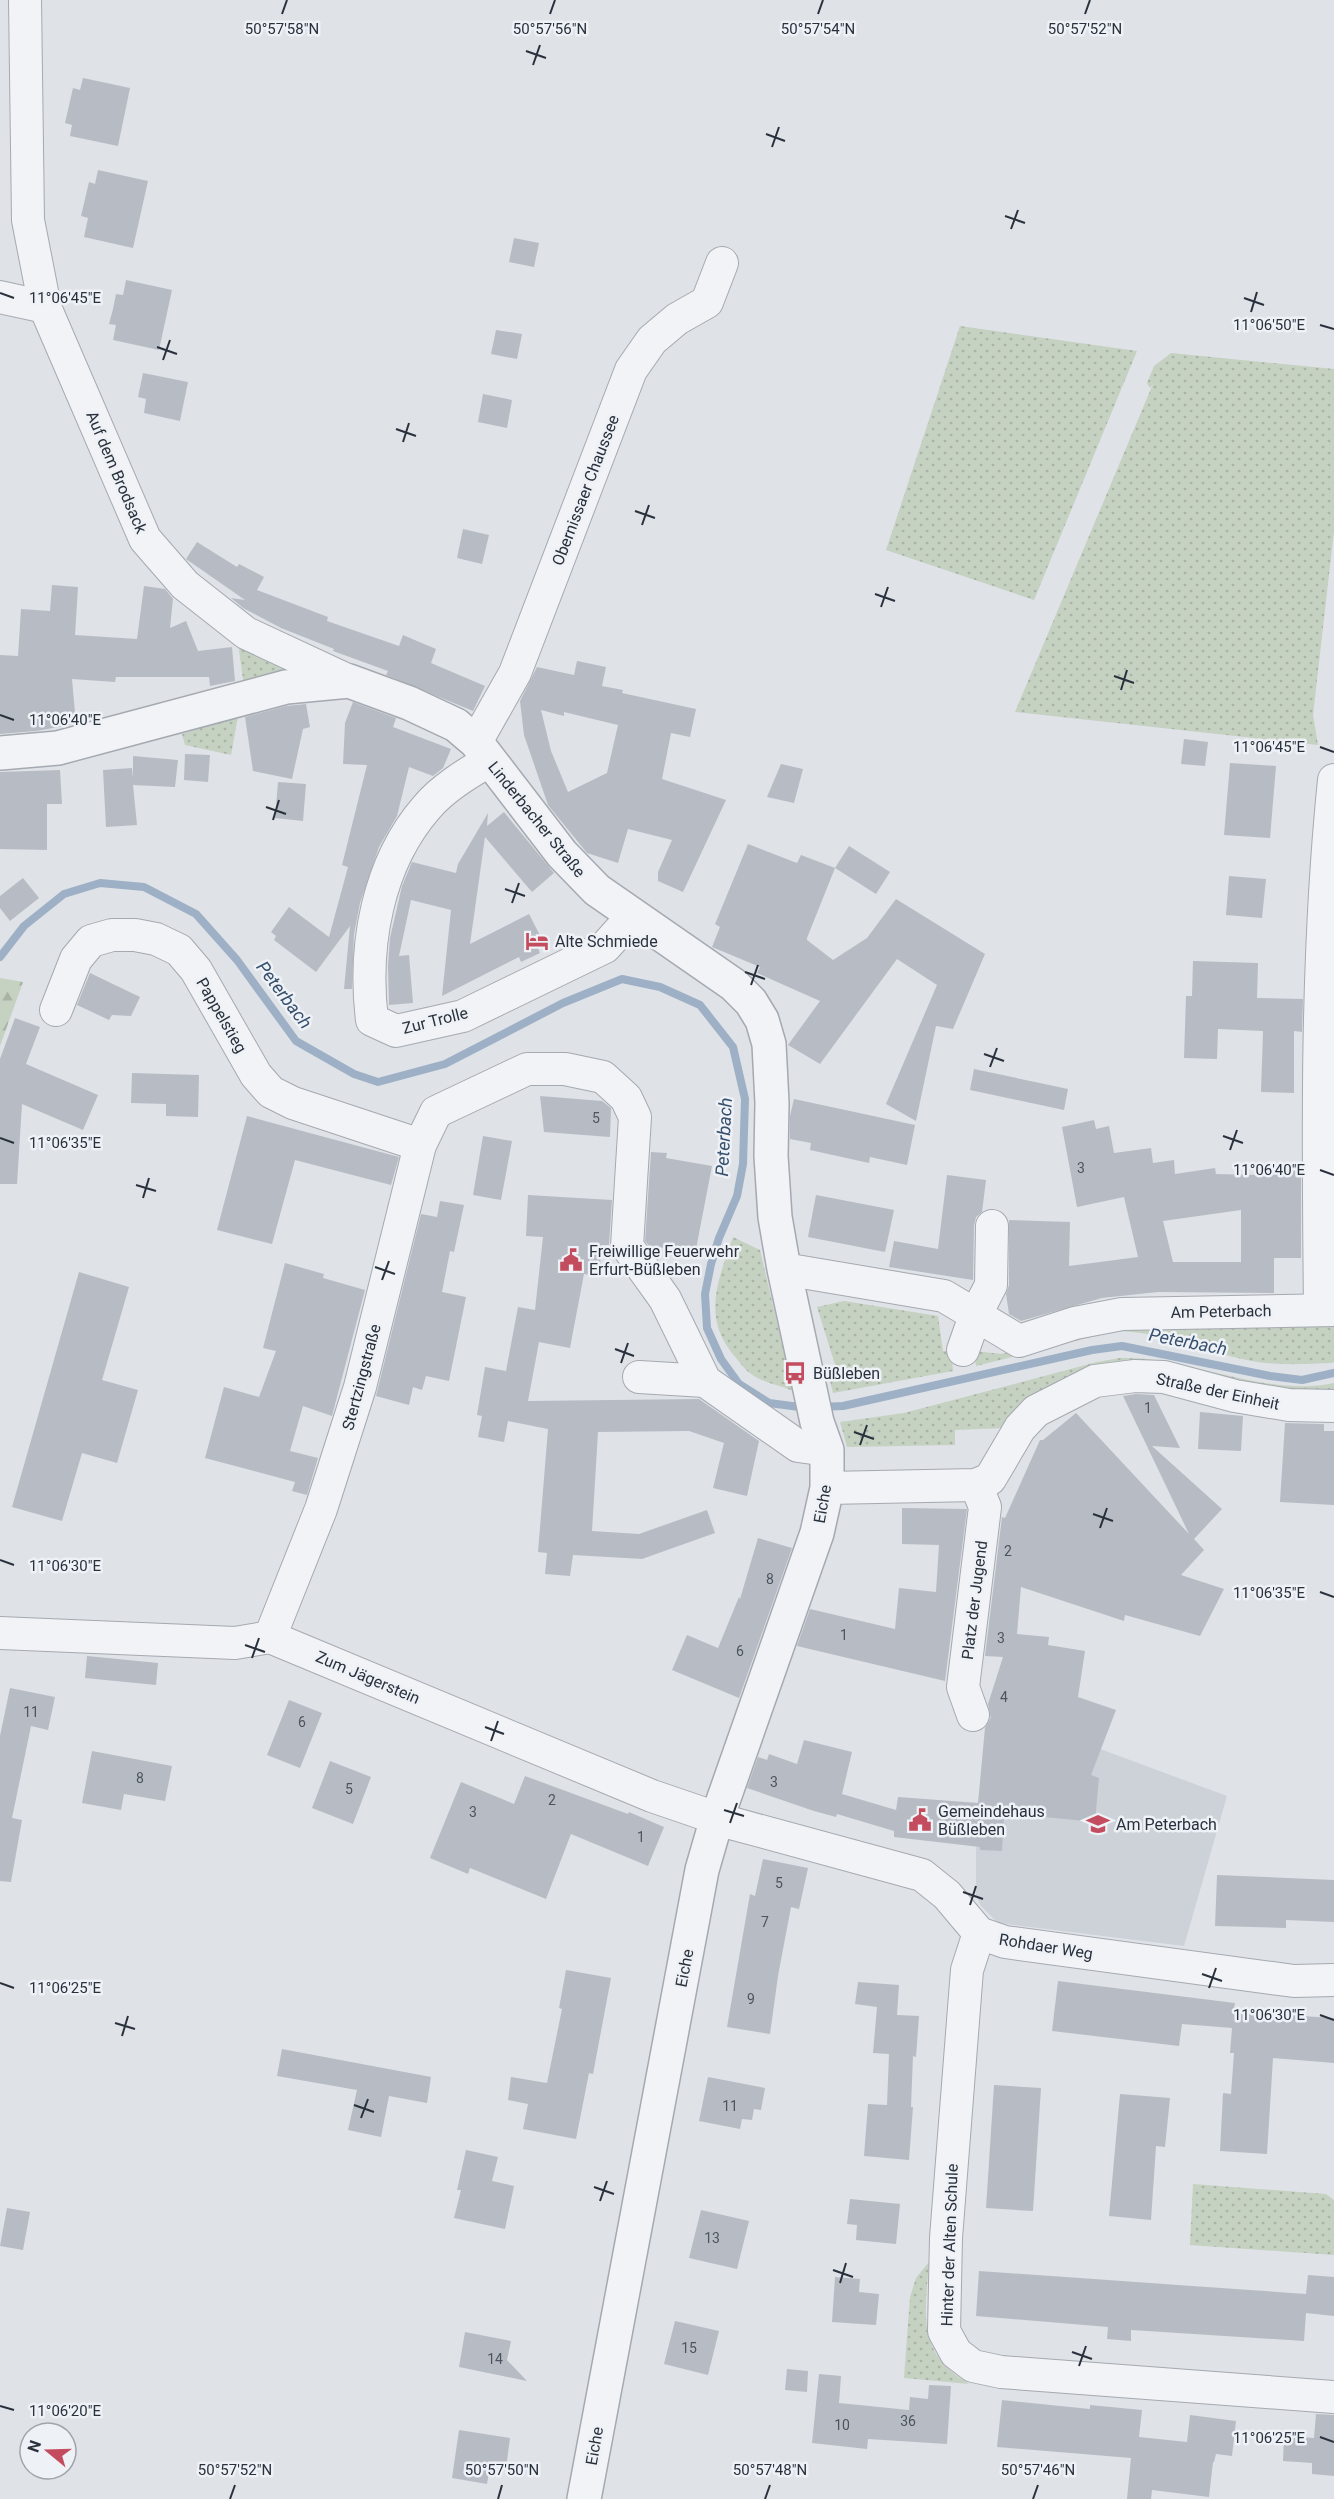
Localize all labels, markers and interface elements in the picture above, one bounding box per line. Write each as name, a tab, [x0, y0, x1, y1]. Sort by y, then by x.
text: 50°57'58"N	[245, 20, 319, 38]
text: 50°57'56"N	[513, 20, 587, 38]
text: 50°57'54"N	[781, 20, 855, 38]
text: 50°57'52"N	[1048, 20, 1122, 38]
text: 11°06'45"E	[29, 289, 102, 307]
text: 11°06'50"E	[1233, 316, 1306, 334]
street label: Auf dem Brodsack	[82, 408, 151, 537]
street label: Obernissaer Chaussee	[548, 412, 623, 568]
text: 11°06'40"E	[29, 711, 102, 729]
text: 11°06'45"E	[1233, 738, 1306, 756]
street label: Linderbacher Straße	[484, 758, 589, 881]
hotel icon: Alte Schmiede	[524, 928, 550, 954]
place label: Alte Schmiede	[555, 932, 658, 951]
water label: Peterbach	[252, 957, 317, 1033]
street label: Pappelstieg	[192, 974, 251, 1056]
street label: Zur Trolle	[400, 1003, 470, 1038]
water label: Peterbach	[711, 1097, 736, 1177]
house number: 5	[592, 1110, 600, 1126]
text: 11°06'35"E	[29, 1134, 102, 1152]
house number: 3	[1077, 1160, 1085, 1176]
text: 11°06'40"E	[1233, 1161, 1306, 1179]
place label: Freiwillige Feuerwehr Erfurt-Büßleben	[589, 1242, 740, 1279]
public building icon: Freiwillige Feuerwehr Erfurt-Büßleben	[558, 1247, 584, 1273]
street label: Am Peterbach	[1170, 1301, 1272, 1322]
street label: Stertzingstraße	[338, 1322, 385, 1432]
water label: Peterbach	[1147, 1324, 1229, 1359]
bus stop icon: Büßleben	[782, 1360, 808, 1386]
place label: Büßleben	[813, 1364, 880, 1383]
street label: Straße der Einheit	[1154, 1369, 1281, 1414]
house number: 1	[1144, 1400, 1152, 1416]
street label: Eiche	[810, 1483, 835, 1525]
street label: Platz der Jugend	[958, 1539, 991, 1661]
house number: 2	[1004, 1543, 1012, 1559]
text: 11°06'30"E	[29, 1557, 102, 1575]
house number: 8	[766, 1571, 774, 1587]
text: 11°06'35"E	[1233, 1584, 1306, 1602]
house number: 1	[840, 1627, 848, 1643]
house number: 3	[997, 1630, 1005, 1646]
house number: 6	[736, 1643, 744, 1659]
street label: Zum Jägerstein	[313, 1647, 423, 1708]
house number: 4	[1000, 1689, 1008, 1705]
house number: 11	[23, 1704, 39, 1720]
house number: 6	[298, 1714, 306, 1730]
house number: 8	[136, 1770, 144, 1786]
house number: 3	[770, 1774, 778, 1790]
house number: 5	[345, 1781, 353, 1797]
house number: 2	[548, 1792, 556, 1808]
place label: Gemeindehaus Büßleben	[938, 1802, 1045, 1839]
house number: 3	[469, 1804, 477, 1820]
public building icon: Gemeindehaus Büßleben	[907, 1807, 933, 1833]
school or university icon: Am Peterbach	[1085, 1811, 1111, 1837]
place label: Am Peterbach	[1116, 1815, 1217, 1834]
house number: 1	[637, 1829, 645, 1845]
house number: 5	[775, 1875, 783, 1891]
house number: 7	[761, 1914, 769, 1930]
street label: Rohdaer Weg	[998, 1930, 1094, 1963]
street label: Eiche	[671, 1947, 698, 1989]
text: 11°06'25"E	[29, 1979, 102, 1997]
house number: 9	[747, 1991, 755, 2007]
text: 11°06'30"E	[1233, 2006, 1306, 2024]
house number: 11	[722, 2098, 738, 2114]
street label: Hinter der Alten Schule	[937, 2163, 962, 2327]
house number: 13	[704, 2230, 720, 2246]
house number: 15	[681, 2340, 697, 2356]
house number: 14	[487, 2351, 503, 2367]
text: 11°06'20"E	[29, 2402, 102, 2420]
house number: 36	[900, 2413, 916, 2429]
house number: 10	[834, 2417, 850, 2433]
north arrow	[18, 2421, 78, 2481]
street label: Eiche	[582, 2425, 607, 2467]
text: 11°06'25"E	[1233, 2429, 1306, 2447]
text: N	[23, 2438, 45, 2455]
text: 50°57'52"N	[198, 2461, 272, 2479]
text: 50°57'50"N	[465, 2461, 539, 2479]
text: 50°57'48"N	[733, 2461, 807, 2479]
text: 50°57'46"N	[1001, 2461, 1075, 2479]

